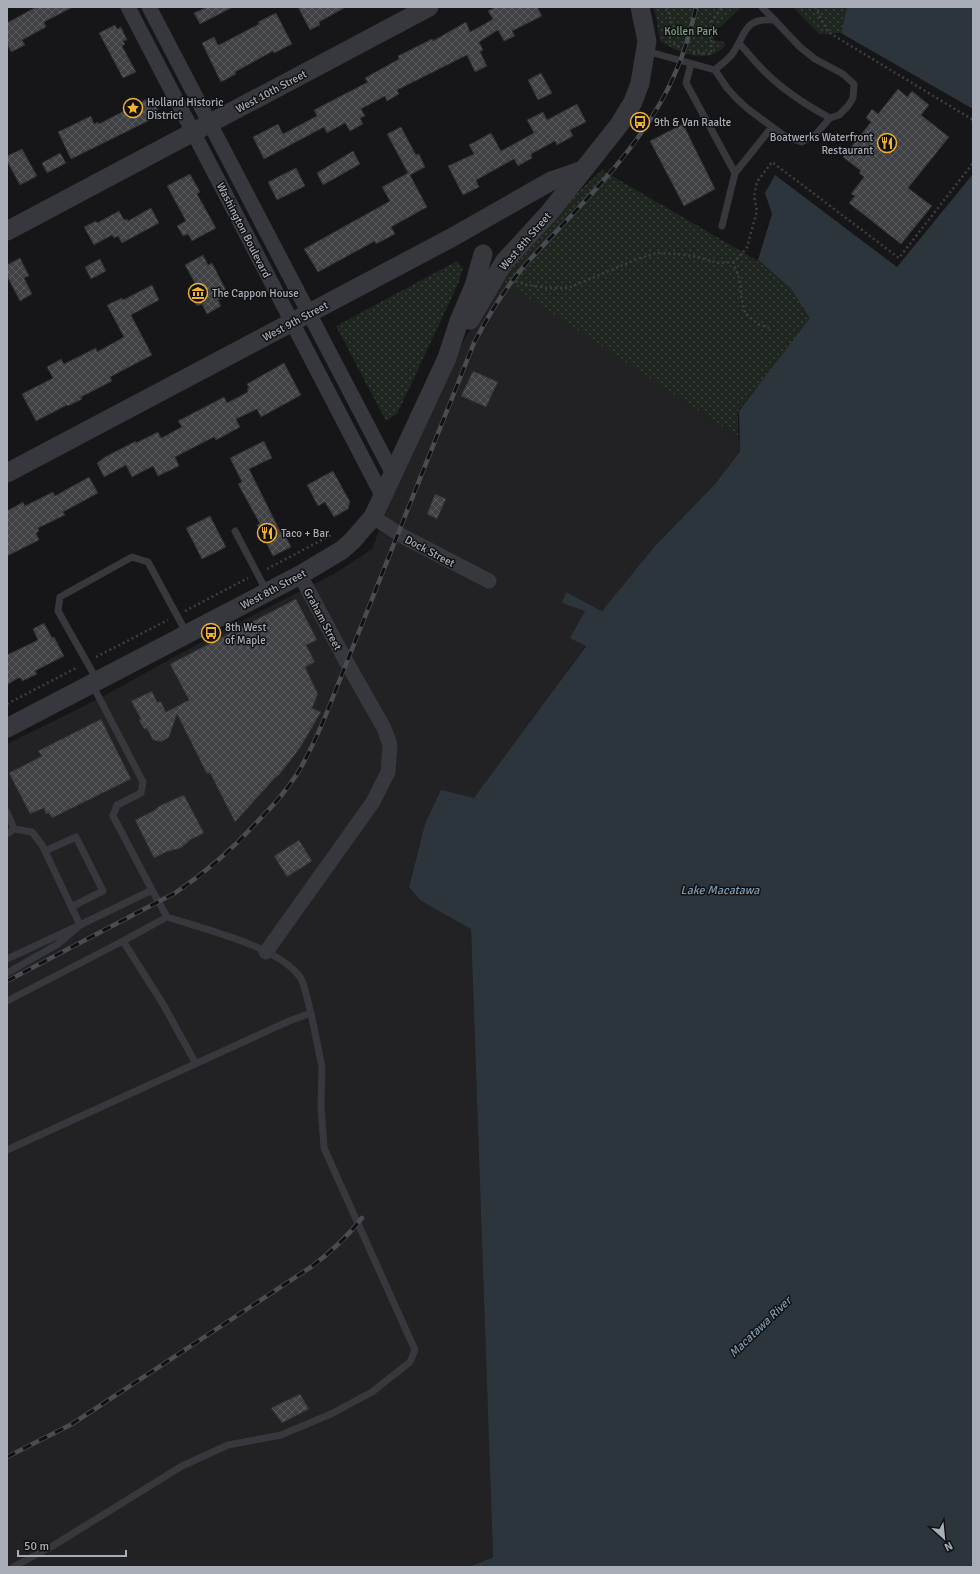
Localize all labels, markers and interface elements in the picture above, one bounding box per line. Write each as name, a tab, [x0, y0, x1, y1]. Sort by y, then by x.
park label: Kollen Park	[664, 25, 718, 38]
street label: West 10th Street	[234, 67, 309, 116]
place label: Holland Historic District	[147, 96, 223, 122]
place icon: Holland Historic District	[122, 97, 144, 119]
bus stop icon: 9th & Van Raalte	[629, 111, 651, 133]
place label: 9th & Van Raalte	[654, 116, 731, 129]
place label: Boatwerks Waterfront Restaurant	[770, 131, 873, 157]
restaurant icon: Boatwerks Waterfront Restaurant	[876, 132, 898, 154]
street label: Washington Boulevard	[214, 180, 273, 280]
street label: West 8th Street	[497, 210, 554, 273]
museum icon: The Cappon House	[187, 282, 209, 304]
place label: The Cappon House	[212, 287, 299, 300]
street label: West 9th Street	[260, 299, 330, 344]
restaurant icon: Taco + Bar	[256, 522, 278, 544]
place label: Taco + Bar	[281, 527, 329, 540]
street label: Dock Street	[403, 533, 457, 570]
street label: West 8th Street	[238, 567, 308, 612]
street label: Graham Street	[301, 586, 344, 652]
place label: 8th West of Maple	[225, 621, 266, 647]
bus stop icon: 8th West of Maple	[200, 622, 222, 644]
water label: Lake Macatawa	[681, 883, 760, 898]
water label: Macatawa River	[726, 1293, 796, 1361]
north arrow	[924, 1518, 964, 1558]
scale bar	[18, 1532, 126, 1558]
text: 50 m	[24, 1539, 49, 1554]
text: N	[942, 1539, 955, 1554]

